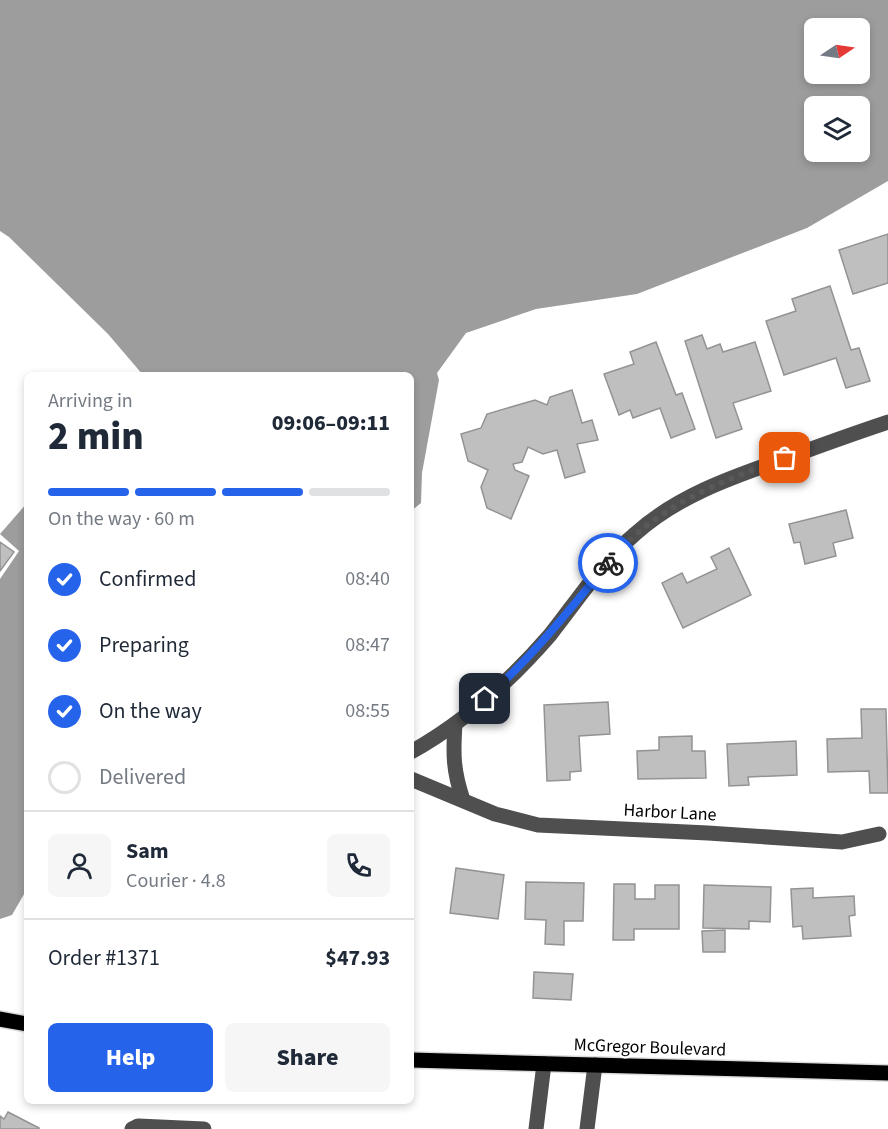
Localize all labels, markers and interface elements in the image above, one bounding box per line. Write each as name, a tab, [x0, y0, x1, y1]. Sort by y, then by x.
north arrow	[804, 18, 870, 84]
map controls	[804, 18, 870, 162]
button: layers	[804, 96, 870, 162]
text: Arriving in	[48, 387, 133, 415]
text: 09:06–09:11	[272, 407, 390, 439]
text: 2 min	[48, 409, 144, 465]
pin	[759, 432, 810, 483]
icon: bag	[768, 441, 801, 474]
text: On the way · 60 m	[48, 505, 195, 533]
courier	[578, 533, 638, 593]
icon: bike	[592, 547, 625, 580]
icon: check	[48, 563, 81, 596]
text: Confirmed	[99, 563, 196, 595]
text: 08:40	[345, 565, 390, 593]
icon: check	[48, 629, 81, 662]
text: Preparing	[99, 629, 189, 661]
text: 08:47	[345, 631, 390, 659]
pin	[459, 673, 510, 724]
icon: home	[468, 682, 501, 715]
icon: check	[48, 695, 81, 728]
text: On the way	[99, 695, 202, 727]
text: 08:55	[345, 697, 390, 725]
text: Delivered	[99, 761, 186, 793]
street label: Harbor Lane	[623, 798, 717, 827]
button: person	[48, 834, 111, 897]
button: phone	[327, 834, 390, 897]
text: Sam	[126, 835, 169, 867]
text: Courier · 4.8	[126, 867, 226, 895]
text: Order #1371	[48, 942, 160, 974]
text: $47.93	[325, 942, 390, 974]
button: Help	[48, 1023, 213, 1092]
button: Share	[225, 1023, 390, 1092]
street label: McGregor Boulevard	[573, 1032, 727, 1063]

